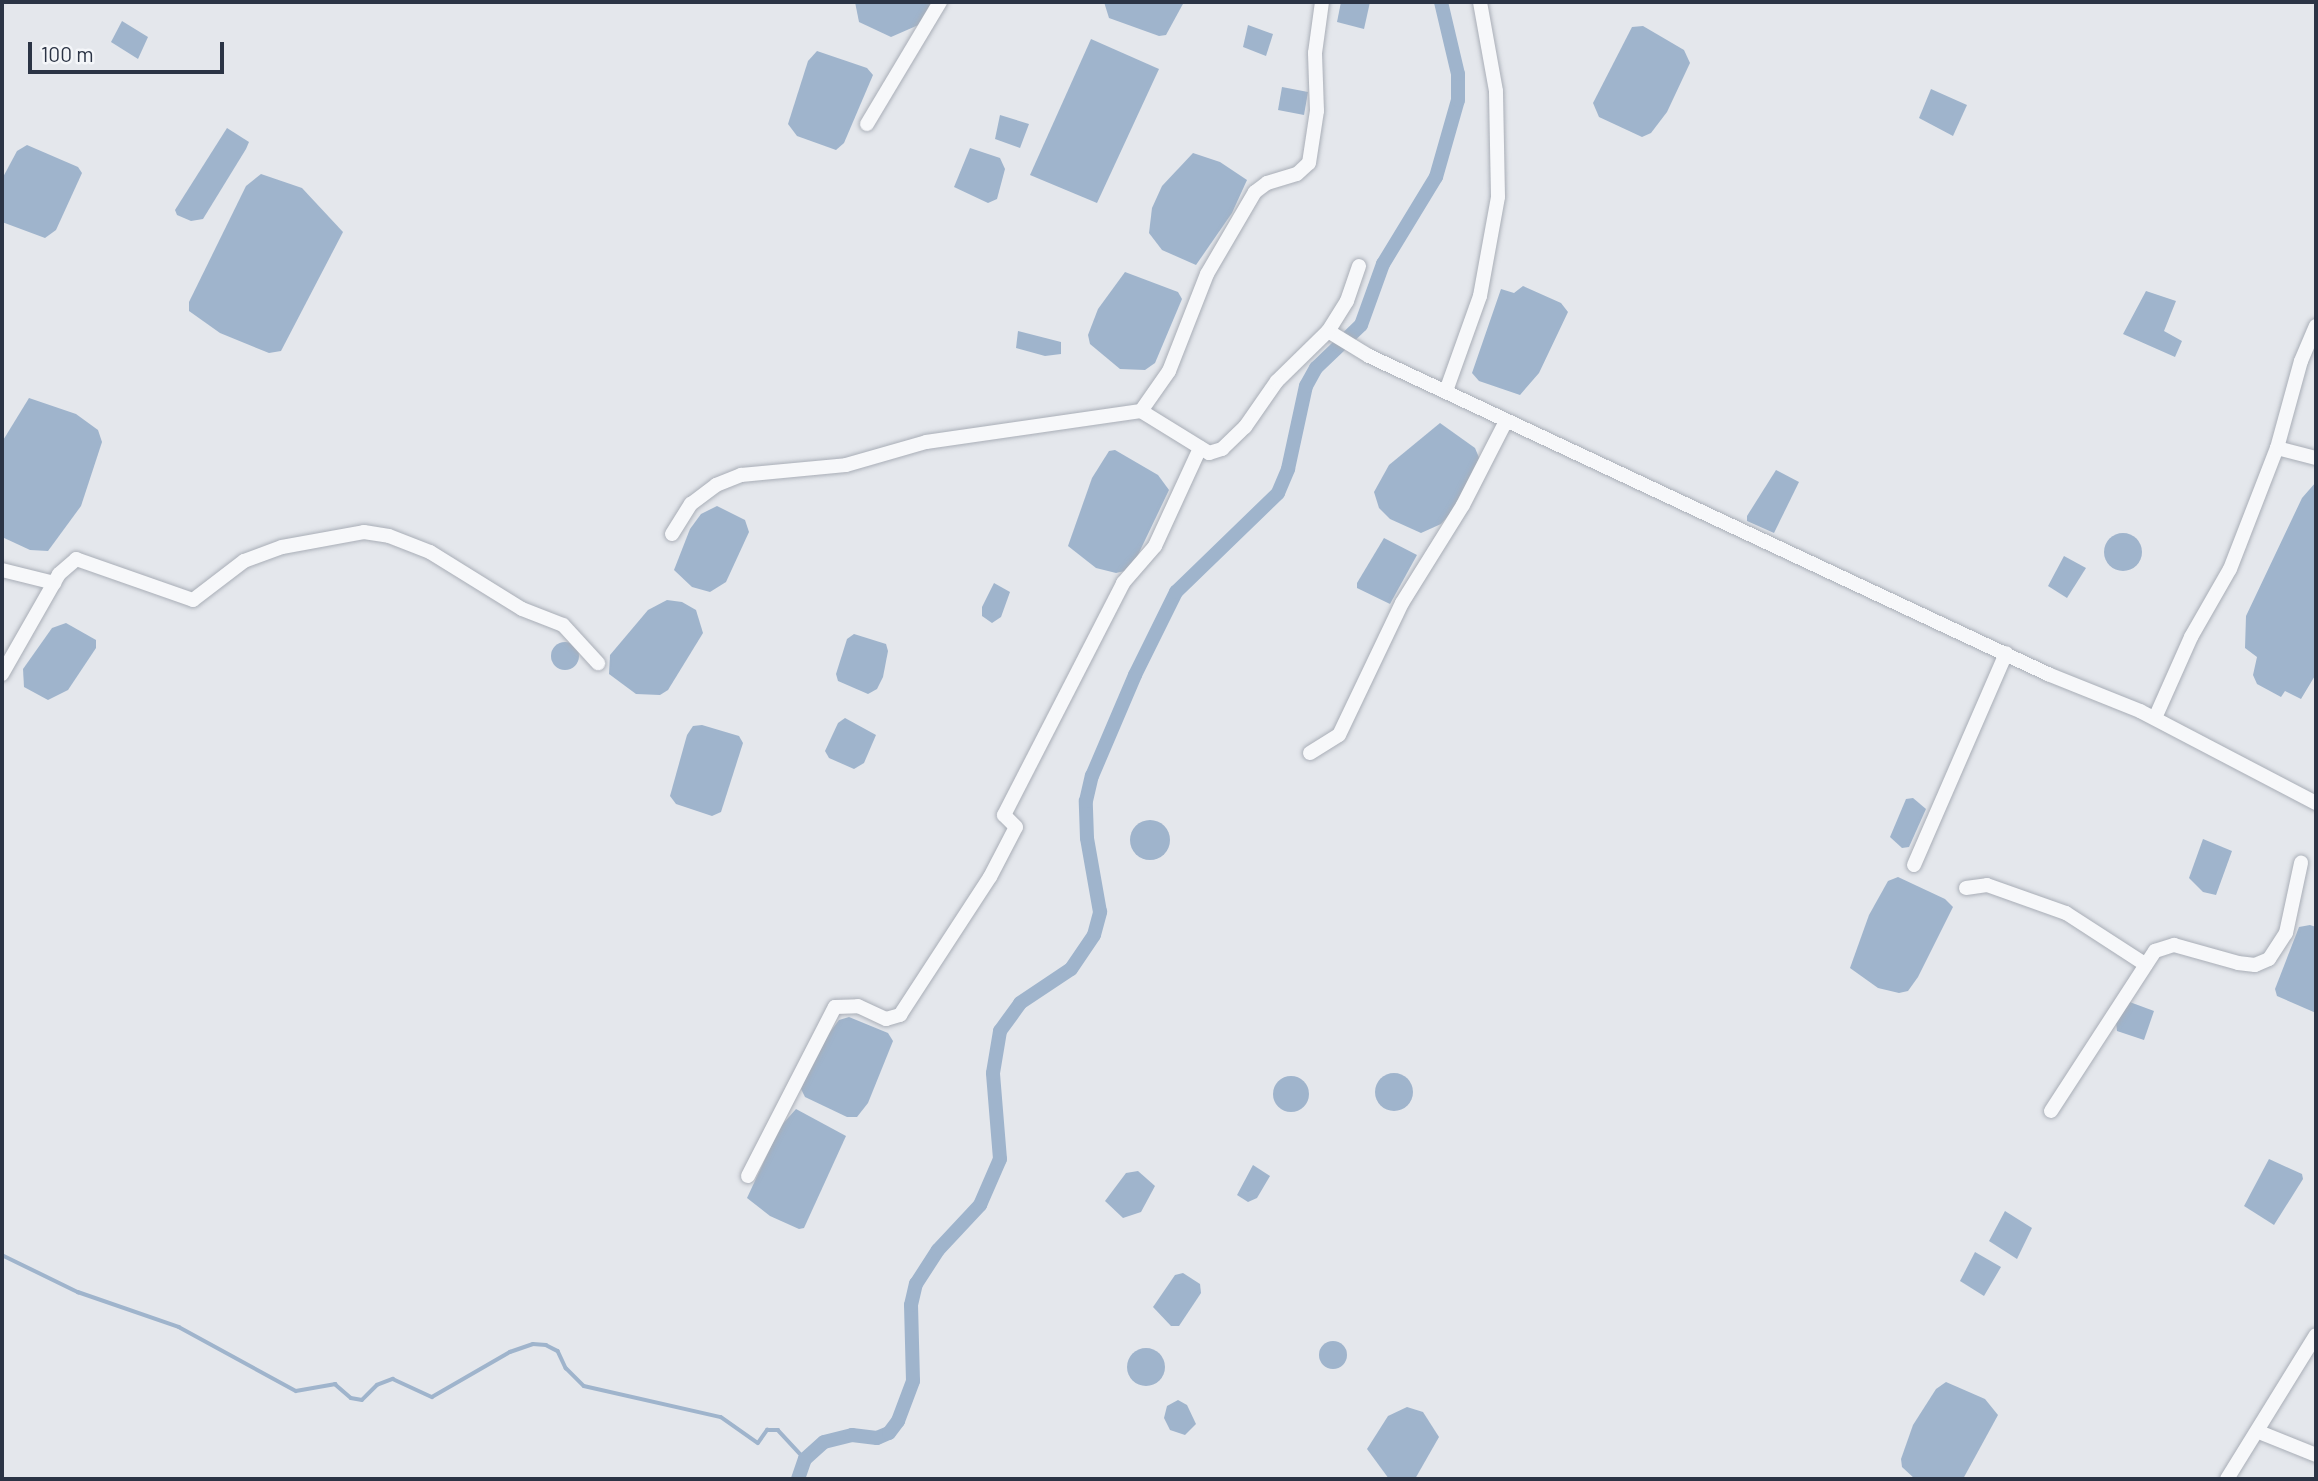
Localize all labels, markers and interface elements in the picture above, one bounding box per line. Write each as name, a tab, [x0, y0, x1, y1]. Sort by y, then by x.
scale bar	[32, 28, 228, 72]
text: 100 m	[41, 41, 94, 66]

